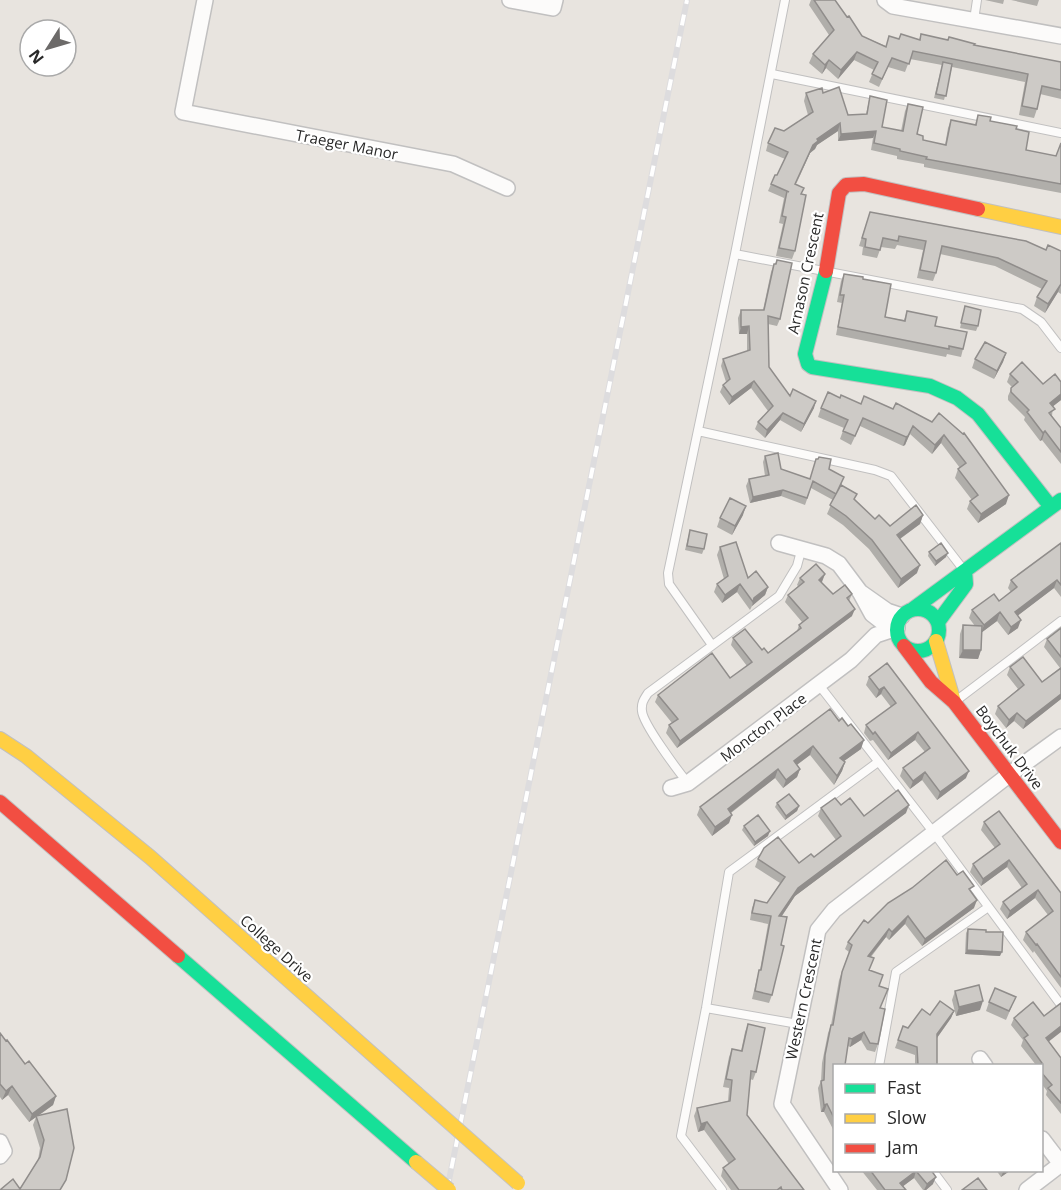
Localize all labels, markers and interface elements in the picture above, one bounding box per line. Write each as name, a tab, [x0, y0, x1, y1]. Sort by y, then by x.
north arrow	[18, 18, 78, 78]
text: N	[23, 45, 49, 69]
street label: Traeger Manor	[294, 124, 400, 164]
street label: Arnason Crescent	[782, 210, 828, 336]
street label: Moncton Place	[716, 688, 810, 766]
street label: Boychuk Drive	[972, 701, 1048, 793]
street label: College Drive	[236, 910, 318, 986]
street label: Western Crescent	[780, 936, 826, 1062]
legend	[833, 1064, 1043, 1172]
text: Fast	[887, 1075, 921, 1099]
text: Slow	[887, 1105, 926, 1129]
text: Jam	[885, 1135, 919, 1159]

